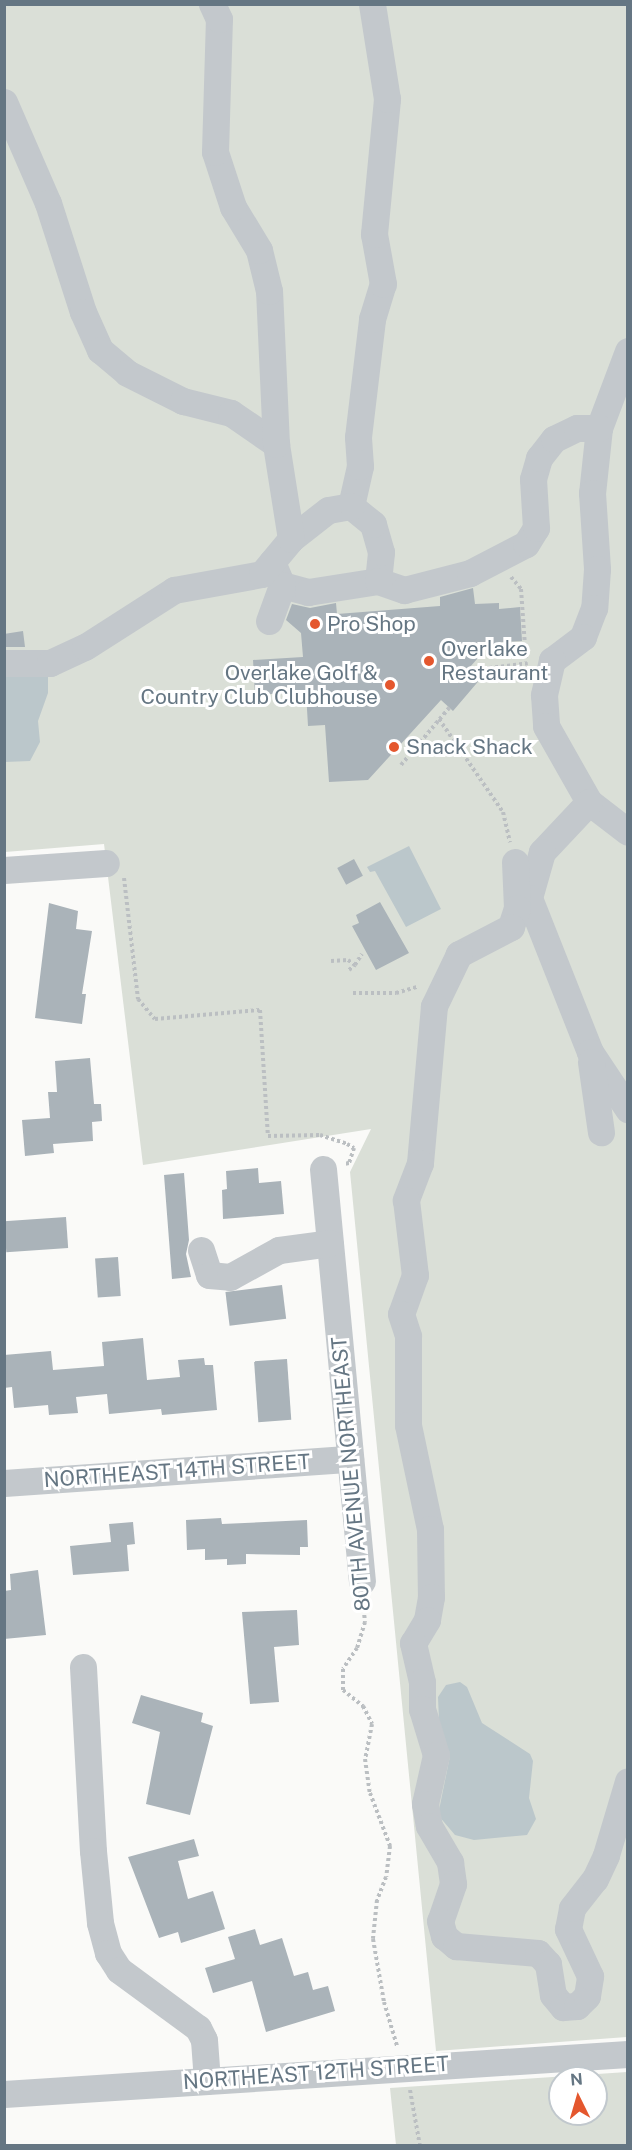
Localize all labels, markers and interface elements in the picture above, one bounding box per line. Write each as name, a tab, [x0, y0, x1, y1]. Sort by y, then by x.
place label: Pro Shop	[327, 611, 416, 637]
marker: Pro Shop	[308, 617, 322, 631]
place label: Overlake Restaurant	[441, 636, 548, 686]
marker: Overlake Restaurant	[422, 654, 436, 668]
place label: Overlake Golf & Country Club Clubhouse	[140, 660, 378, 710]
marker: Overlake Golf & Country Club Clubhouse	[383, 678, 397, 692]
place label: Snack Shack	[406, 734, 533, 760]
marker: Snack Shack	[387, 740, 401, 754]
street label: 80TH AVENUE NORTHEAST	[326, 1336, 376, 1612]
street label: NORTHEAST 14TH STREET	[43, 1449, 311, 1493]
street label: NORTHEAST 12TH STREET	[182, 2051, 450, 2095]
north arrow	[548, 2066, 608, 2126]
text: N	[569, 2070, 584, 2090]

